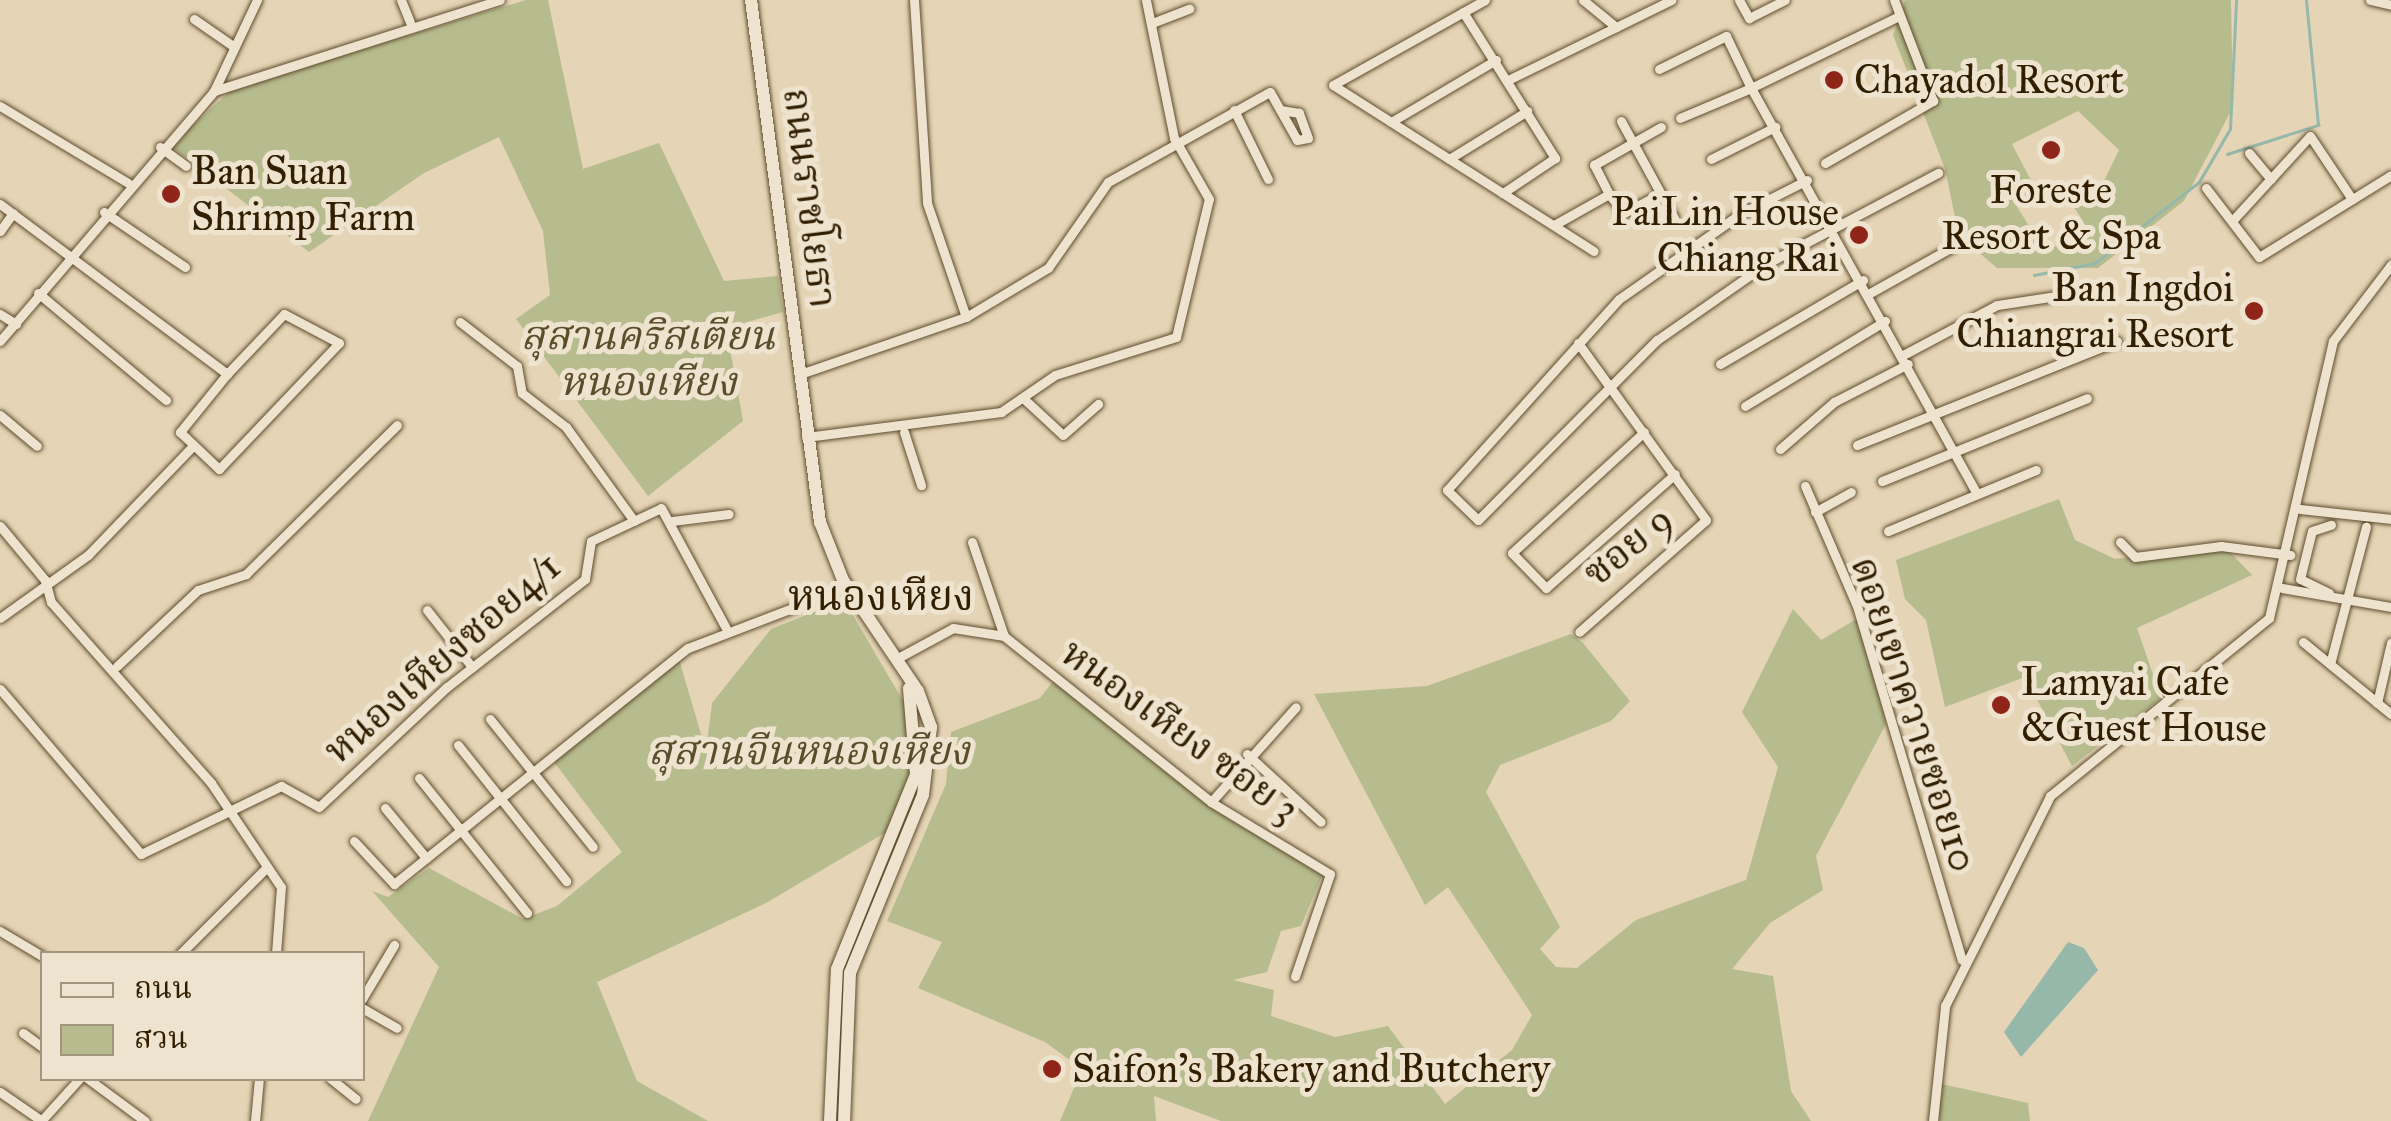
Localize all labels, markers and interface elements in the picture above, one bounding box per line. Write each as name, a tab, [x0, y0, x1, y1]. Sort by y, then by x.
place label: Chayadol Resort	[1854, 56, 2124, 104]
marker: Chayadol Resort	[1823, 69, 1845, 91]
street label: ถนนราชโยธา	[773, 85, 847, 311]
marker: Foreste Resort & Spa	[2040, 139, 2062, 161]
place label: Ban Suan Shrimp Farm	[191, 147, 415, 241]
place label: Foreste Resort & Spa	[1941, 166, 2161, 260]
marker: Ban Suan Shrimp Farm	[160, 183, 182, 205]
place label: PaiLin House Chiang Rai	[1611, 188, 1839, 282]
marker: PaiLin House Chiang Rai	[1848, 224, 1870, 246]
place label: Ban Ingdoi Chiangrai Resort	[1956, 264, 2234, 358]
marker: Ban Ingdoi Chiangrai Resort	[2243, 300, 2265, 322]
park label: สุสานคริสเตียน หนองเหียง	[521, 312, 775, 406]
street label: ซอย 9	[1573, 495, 1683, 597]
street label: หนองเหียงซอย4/1	[314, 542, 570, 774]
street label: ดอยเขาควายซอย10	[1840, 550, 1988, 878]
district label: หนองเหียง	[788, 571, 974, 621]
street label: หนองเหียง ซอย 3	[1052, 629, 1308, 833]
place label: Lamyai Cafe &Guest House	[2021, 658, 2267, 752]
marker: Lamyai Cafe &Guest House	[1990, 694, 2012, 716]
park label: สุสานจีนหนองเหียง	[648, 727, 970, 775]
legend	[40, 951, 365, 1081]
text: ถนน	[134, 970, 192, 1006]
text: สวน	[134, 1020, 188, 1056]
place label: Saifon's Bakery and Butchery	[1072, 1045, 1550, 1093]
marker: Saifon's Bakery and Butchery	[1041, 1058, 1063, 1080]

